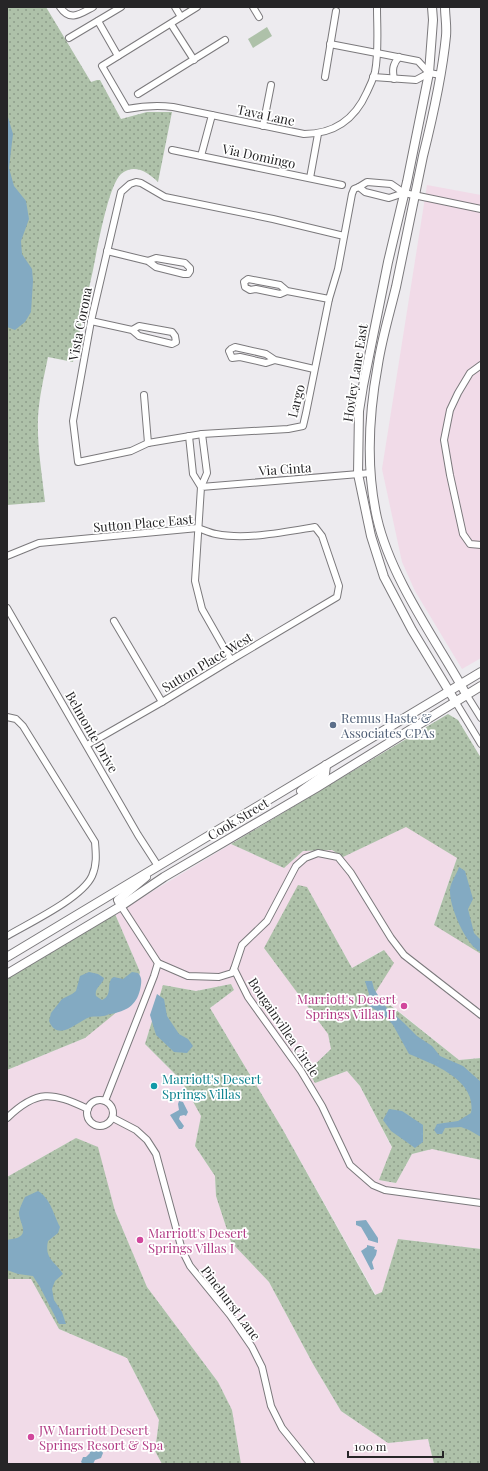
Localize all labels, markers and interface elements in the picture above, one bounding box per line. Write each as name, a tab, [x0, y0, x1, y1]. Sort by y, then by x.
street label: Tava Lane	[236, 100, 297, 129]
street label: Via Domingo	[220, 139, 297, 172]
street label: Vista Corona	[64, 285, 95, 363]
street label: Hovley Lane East	[338, 322, 371, 423]
street label: Largo	[283, 382, 308, 419]
street label: Via Cinta	[257, 458, 312, 479]
street label: Sutton Place East	[92, 510, 194, 535]
street label: Sutton Place West	[158, 628, 255, 695]
street label: Belmonte Drive	[62, 688, 123, 776]
place label: Remus Haste & Associates CPAs	[340, 709, 435, 741]
marker: Remus Haste & Associates CPAs	[328, 720, 338, 730]
street label: Cook Street	[204, 794, 272, 843]
street label: Bougainvillea Circle	[245, 974, 324, 1080]
place label: Marriott's Desert Springs Villas II	[297, 990, 396, 1022]
marker: Marriott's Desert Springs Villas II	[399, 1001, 409, 1011]
place label: Marriott's Desert Springs Villas	[162, 1070, 262, 1102]
marker: Marriott's Desert Springs Villas	[149, 1081, 159, 1091]
place label: Marriott's Desert Springs Villas I	[148, 1224, 248, 1256]
marker: Marriott's Desert Springs Villas I	[135, 1235, 145, 1245]
street label: Pinehurst Lane	[198, 1262, 265, 1344]
place label: JW Marriott Desert Springs Resort & Spa	[38, 1421, 164, 1453]
marker: JW Marriott Desert Springs Resort & Spa	[26, 1432, 36, 1442]
scale bar	[348, 1433, 443, 1459]
text: 100 m	[354, 1438, 387, 1454]

